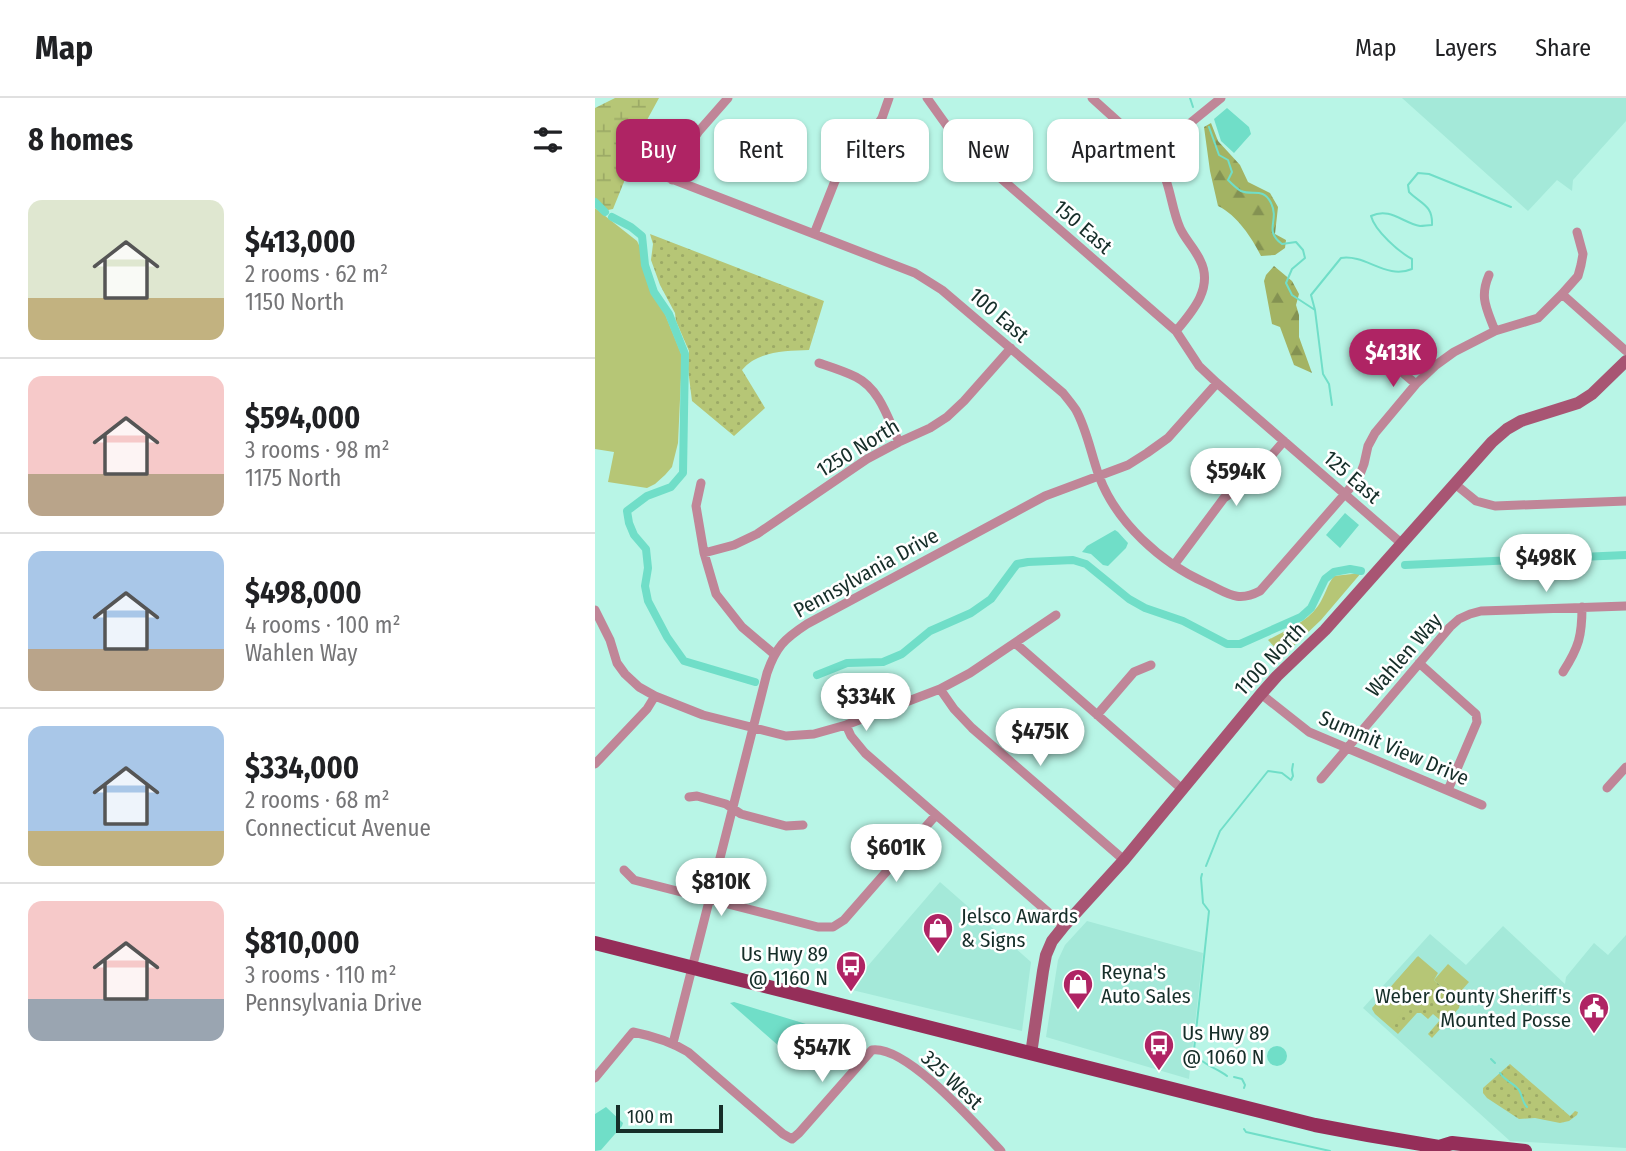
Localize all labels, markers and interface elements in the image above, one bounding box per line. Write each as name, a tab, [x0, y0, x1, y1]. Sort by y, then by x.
text: Map	[35, 28, 93, 68]
text: Map	[1355, 34, 1397, 62]
text: Layers	[1435, 34, 1497, 62]
text: Share	[1535, 34, 1591, 62]
chip: Buy	[616, 119, 700, 182]
chip: Rent	[714, 119, 807, 182]
chip: Filters	[821, 119, 929, 182]
chip: New	[943, 119, 1033, 182]
chip: Apartment	[1047, 119, 1199, 182]
icon: filters	[529, 121, 567, 159]
text: 8 homes	[28, 122, 133, 158]
street label: 150 East	[1048, 194, 1118, 260]
text: $413,000	[245, 224, 356, 260]
icon: home	[84, 228, 168, 312]
text: 2 rooms · 62 m²	[245, 260, 388, 288]
street label: 100 East	[964, 282, 1034, 348]
text: 1150 North	[245, 288, 344, 316]
pin: $413K	[1344, 330, 1442, 389]
text: $413K	[1365, 338, 1421, 366]
text: $594,000	[245, 400, 360, 436]
icon: home	[84, 404, 168, 488]
street label: 1250 North	[812, 413, 904, 483]
text: 3 rooms · 98 m²	[245, 436, 390, 464]
street label: 125 East	[1318, 445, 1386, 509]
pin: $594K	[1187, 448, 1285, 508]
text: $594K	[1206, 457, 1266, 485]
text: 1175 North	[245, 464, 341, 492]
street label: Pennsylvania Drive	[789, 522, 943, 624]
pin: $498K	[1497, 534, 1595, 594]
text: $498K	[1516, 543, 1576, 571]
text: $498,000	[245, 575, 362, 611]
icon: home	[84, 579, 168, 663]
street label: Wahlen Way	[1360, 607, 1448, 702]
text: 4 rooms · 100 m²	[245, 611, 401, 639]
street label: 1100 North	[1229, 617, 1311, 701]
text: Wahlen Way	[245, 639, 358, 667]
pin: $334K	[817, 674, 915, 733]
text: $334K	[837, 682, 895, 710]
street label: Summit View Drive	[1315, 705, 1473, 791]
pin: $475K	[991, 708, 1089, 768]
text: $475K	[1011, 717, 1069, 745]
text: $334,000	[245, 750, 359, 786]
icon: home	[84, 754, 168, 838]
text: 2 rooms · 68 m²	[245, 786, 390, 814]
text: Connecticut Avenue	[245, 814, 431, 842]
pin: $601K	[847, 824, 945, 884]
text: $601K	[867, 833, 925, 861]
pin: $810K	[672, 858, 770, 918]
text: $810K	[692, 867, 750, 895]
place label: Jelsco Awards & Signs	[961, 903, 1078, 953]
shop icon: Jelsco Awards & Signs	[921, 911, 955, 955]
text: $810,000	[245, 925, 360, 961]
icon: home	[84, 929, 168, 1013]
place label: Us Hwy 89 @ 1160 N	[741, 941, 828, 991]
bus stop icon: Us Hwy 89 @ 1160 N	[834, 949, 868, 993]
place label: Reyna's Auto Sales	[1101, 959, 1191, 1009]
text: 3 rooms · 110 m²	[245, 961, 396, 989]
shop icon: Reyna's Auto Sales	[1061, 967, 1095, 1011]
place label: Weber County Sheriff's Mounted Posse	[1375, 983, 1571, 1033]
text: Pennsylvania Drive	[245, 989, 422, 1017]
public building icon: Weber County Sheriff's Mounted Posse	[1577, 991, 1611, 1035]
place label: Us Hwy 89 @ 1060 N	[1182, 1020, 1269, 1070]
pin: $547K	[773, 1024, 871, 1084]
bus stop icon: Us Hwy 89 @ 1060 N	[1142, 1028, 1176, 1072]
text: $547K	[793, 1033, 851, 1061]
street label: 325 West	[916, 1045, 988, 1115]
scale bar	[616, 1102, 723, 1134]
text: 100 m	[627, 1105, 673, 1128]

